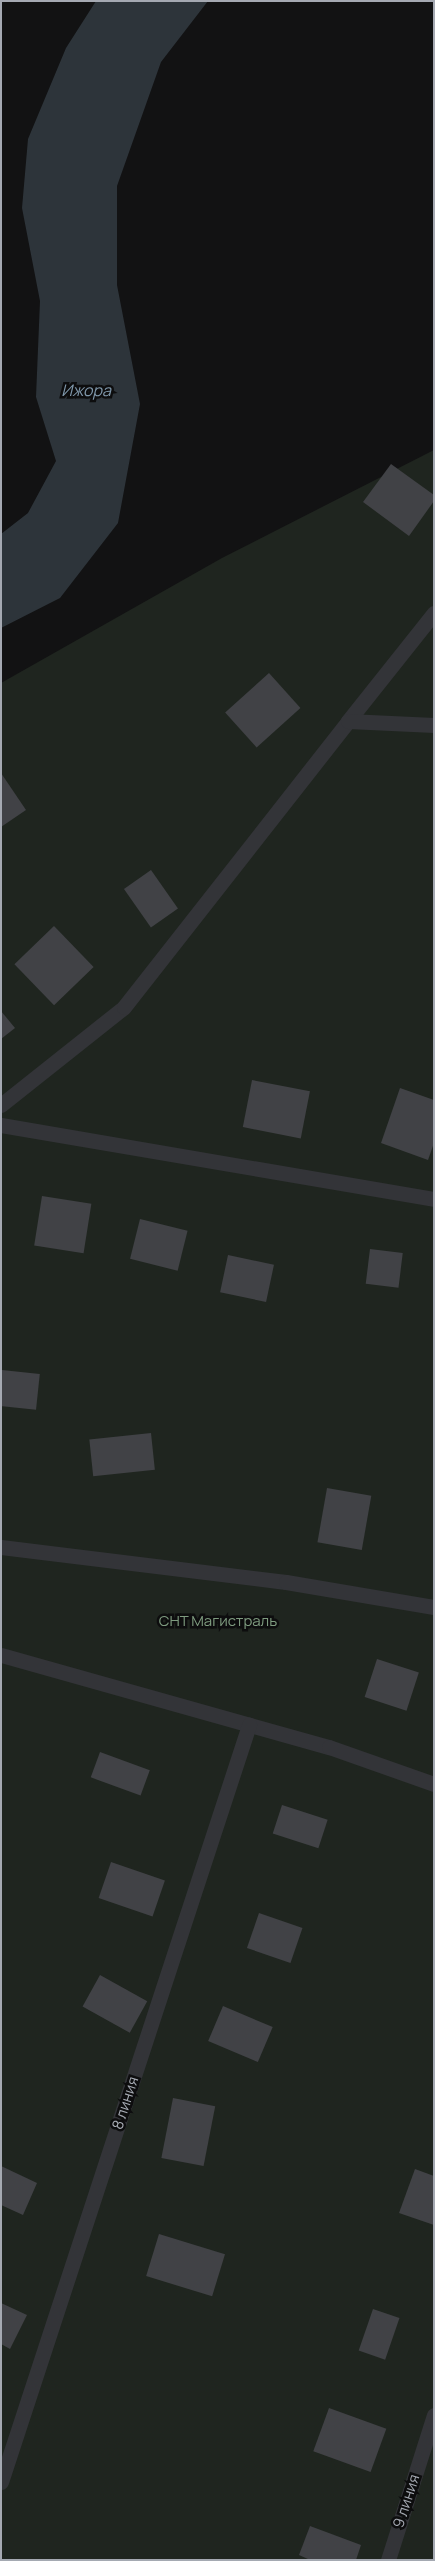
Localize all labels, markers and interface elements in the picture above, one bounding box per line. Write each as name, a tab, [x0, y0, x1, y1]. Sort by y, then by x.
water label: Ижора	[61, 380, 111, 400]
park label: СНТ Магистраль	[159, 1612, 277, 1630]
street label: 8 линия	[108, 2074, 142, 2132]
street label: 9 линия	[389, 2472, 423, 2530]

